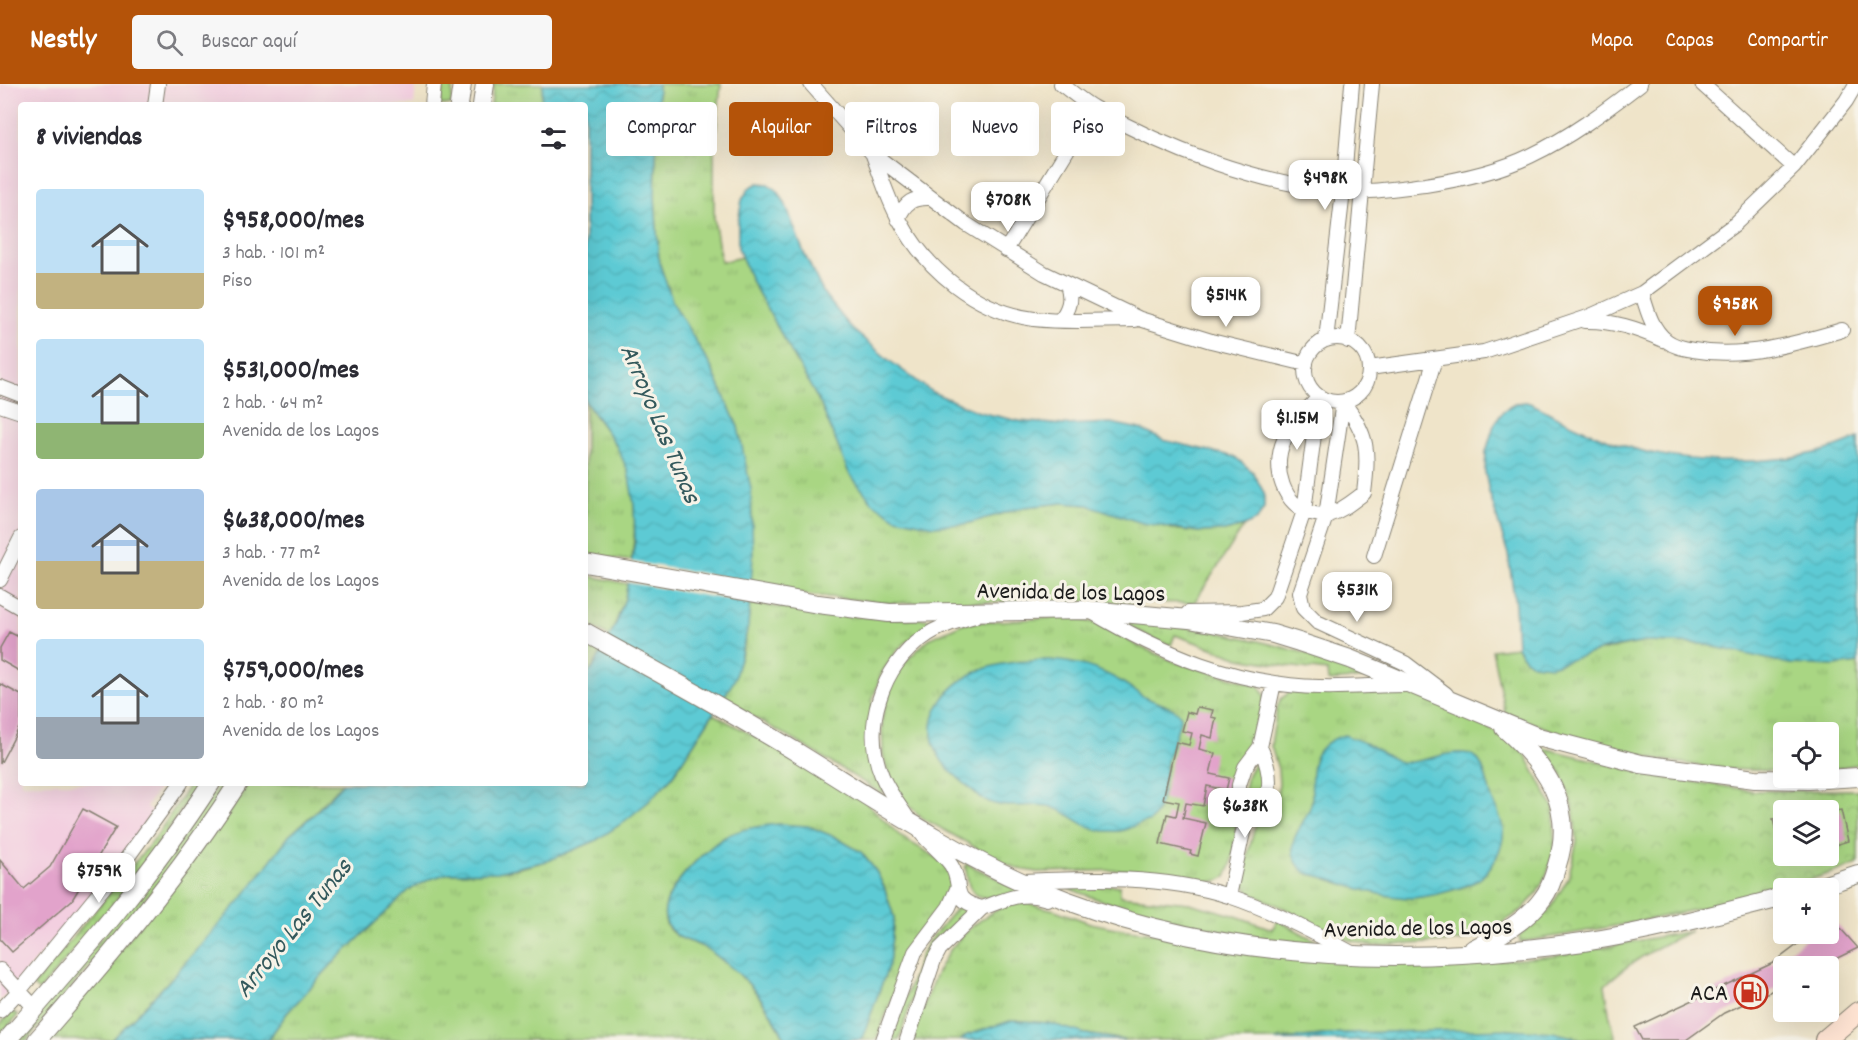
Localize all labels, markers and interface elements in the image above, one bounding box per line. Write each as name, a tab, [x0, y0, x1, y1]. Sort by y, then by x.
search box	[132, 15, 552, 69]
text: Nestly	[30, 22, 96, 62]
icon: search	[153, 26, 186, 59]
text: Buscar aquí	[201, 27, 296, 58]
text: Mapa	[1591, 27, 1633, 57]
text: Capas	[1666, 27, 1714, 57]
text: Compartir	[1747, 27, 1828, 57]
chip: Comprar	[606, 102, 717, 156]
chip: Alquilar	[729, 102, 833, 156]
chip: Filtros	[845, 102, 939, 156]
chip: Nuevo	[951, 102, 1039, 156]
chip: Piso	[1051, 102, 1125, 156]
text: 8 viviendas	[36, 120, 142, 157]
icon: filters	[537, 122, 570, 155]
pin: $498K	[1283, 160, 1367, 211]
text: $498K	[1303, 165, 1347, 193]
pin: $708K	[966, 182, 1050, 233]
text: $708K	[985, 187, 1031, 215]
text: $958,000/mes	[222, 203, 365, 240]
icon: home	[84, 213, 156, 285]
text: 3 hab. · 101 m²	[222, 240, 325, 268]
text: Piso	[222, 268, 252, 296]
pin: $514K	[1184, 277, 1268, 328]
text: $514K	[1205, 282, 1247, 310]
pin: $958K	[1693, 286, 1777, 337]
text: $958K	[1712, 291, 1758, 319]
water label: Arroyo Las Tunas	[609, 339, 709, 511]
text: $531,000/mes	[222, 353, 360, 390]
icon: home	[84, 363, 156, 435]
text: 2 hab. · 64 m²	[222, 390, 323, 418]
pin: $1.15M	[1248, 400, 1346, 451]
text: $1.15M	[1275, 405, 1319, 433]
text: Avenida de los Lagos	[222, 418, 379, 446]
text: $638,000/mes	[222, 503, 365, 540]
icon: home	[84, 513, 156, 585]
text: 3 hab. · 77 m²	[222, 540, 321, 568]
text: Avenida de los Lagos	[222, 568, 379, 596]
pin: $531K	[1315, 572, 1399, 623]
street label: Avenida de los Lagos	[976, 575, 1166, 613]
text: $531K	[1336, 577, 1378, 605]
text: $759,000/mes	[222, 653, 364, 690]
icon: home	[84, 663, 156, 735]
text: 2 hab. · 80 m²	[222, 690, 324, 718]
text: Avenida de los Lagos	[222, 718, 379, 746]
map controls	[1773, 722, 1839, 1022]
button: locate	[1773, 722, 1839, 788]
pin: $638K	[1203, 788, 1287, 839]
text: $638K	[1222, 793, 1268, 821]
button: layers	[1773, 800, 1839, 866]
water label: Arroyo Las Tunas	[227, 851, 363, 1007]
pin: $759K	[57, 853, 141, 904]
text: $759K	[76, 858, 122, 886]
button: +	[1773, 878, 1839, 944]
street label: Avenida de los Lagos	[1323, 911, 1513, 949]
button: −	[1773, 956, 1839, 1022]
fuel station icon: ACA	[1733, 974, 1769, 1010]
place label: ACA	[1690, 978, 1728, 1012]

